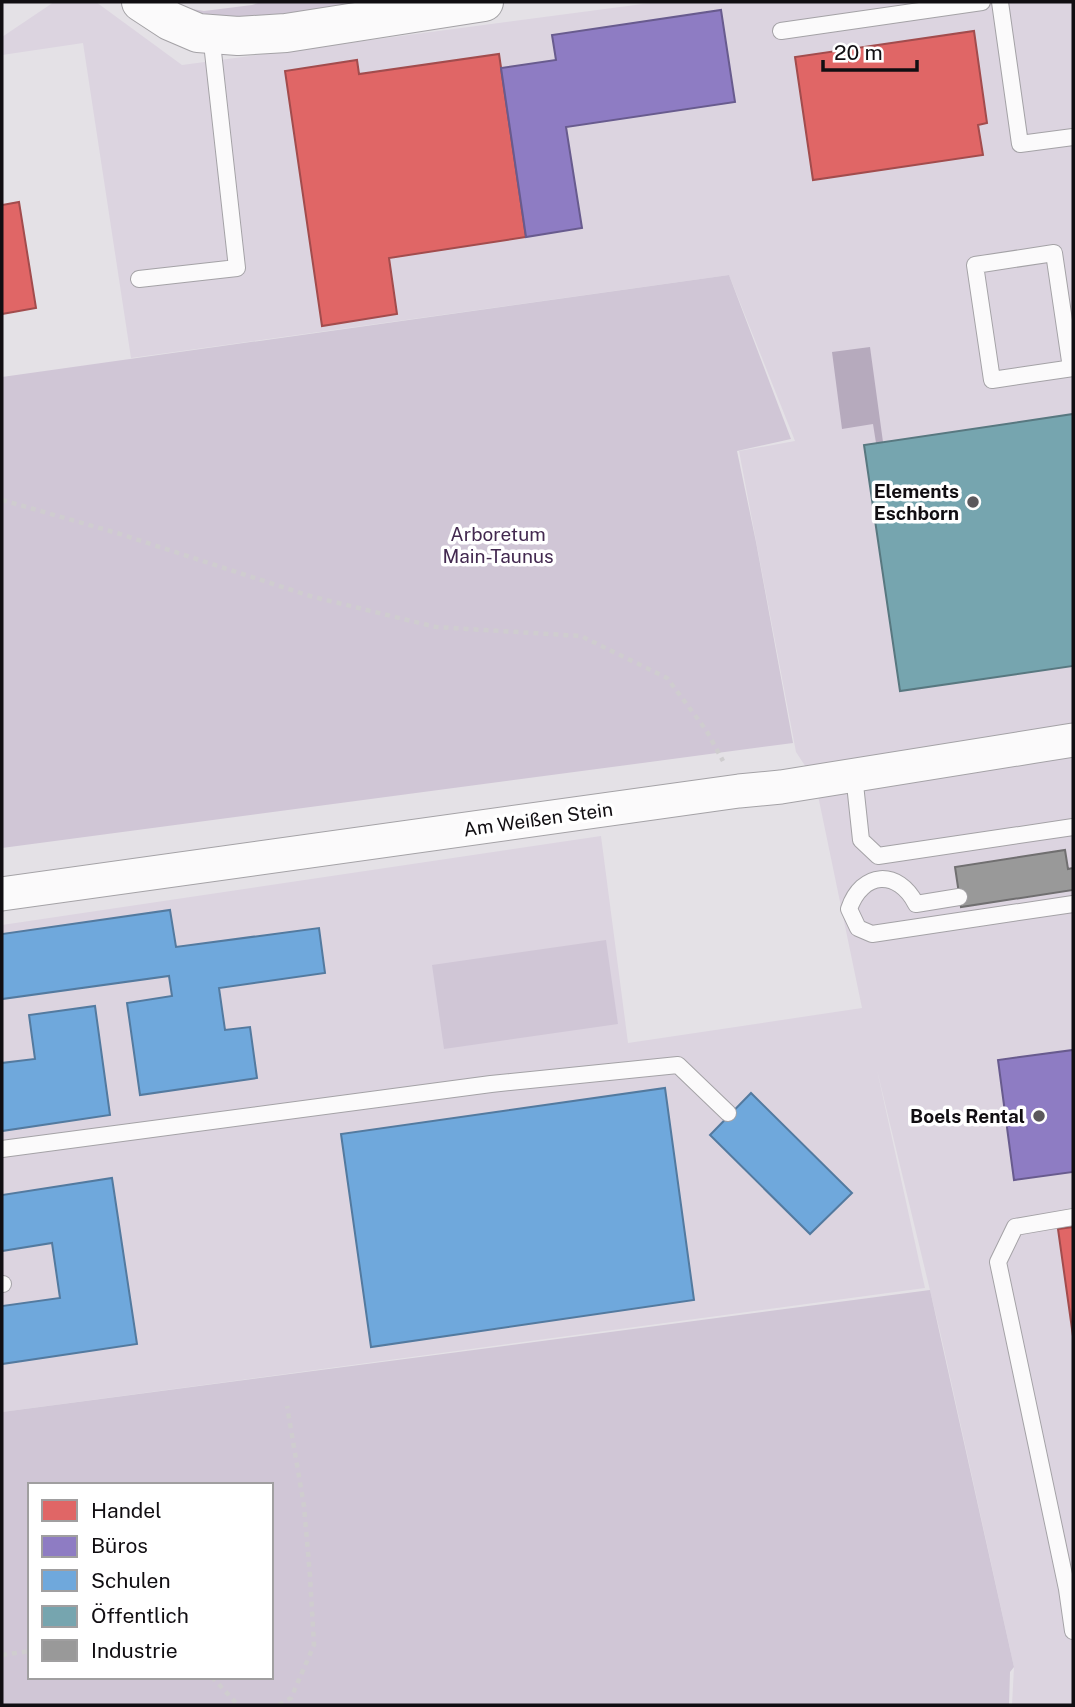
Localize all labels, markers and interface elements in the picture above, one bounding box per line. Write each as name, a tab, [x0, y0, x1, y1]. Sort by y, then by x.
scale bar	[823, 28, 918, 72]
text: 20 m	[834, 40, 883, 65]
place label: Elements Eschborn	[874, 480, 959, 524]
marker: Elements Eschborn	[965, 494, 981, 510]
park label: Arboretum Main-Taunus	[442, 523, 554, 567]
street label: Am Weißen Stein	[462, 798, 614, 840]
place label: Boels Rental	[910, 1105, 1025, 1127]
marker: Boels Rental	[1031, 1108, 1047, 1124]
legend	[28, 1483, 273, 1679]
text: Handel	[91, 1498, 162, 1523]
text: Büros	[91, 1533, 148, 1558]
text: Schulen	[91, 1568, 171, 1593]
text: Öffentlich	[91, 1603, 189, 1628]
text: Industrie	[91, 1638, 178, 1663]

